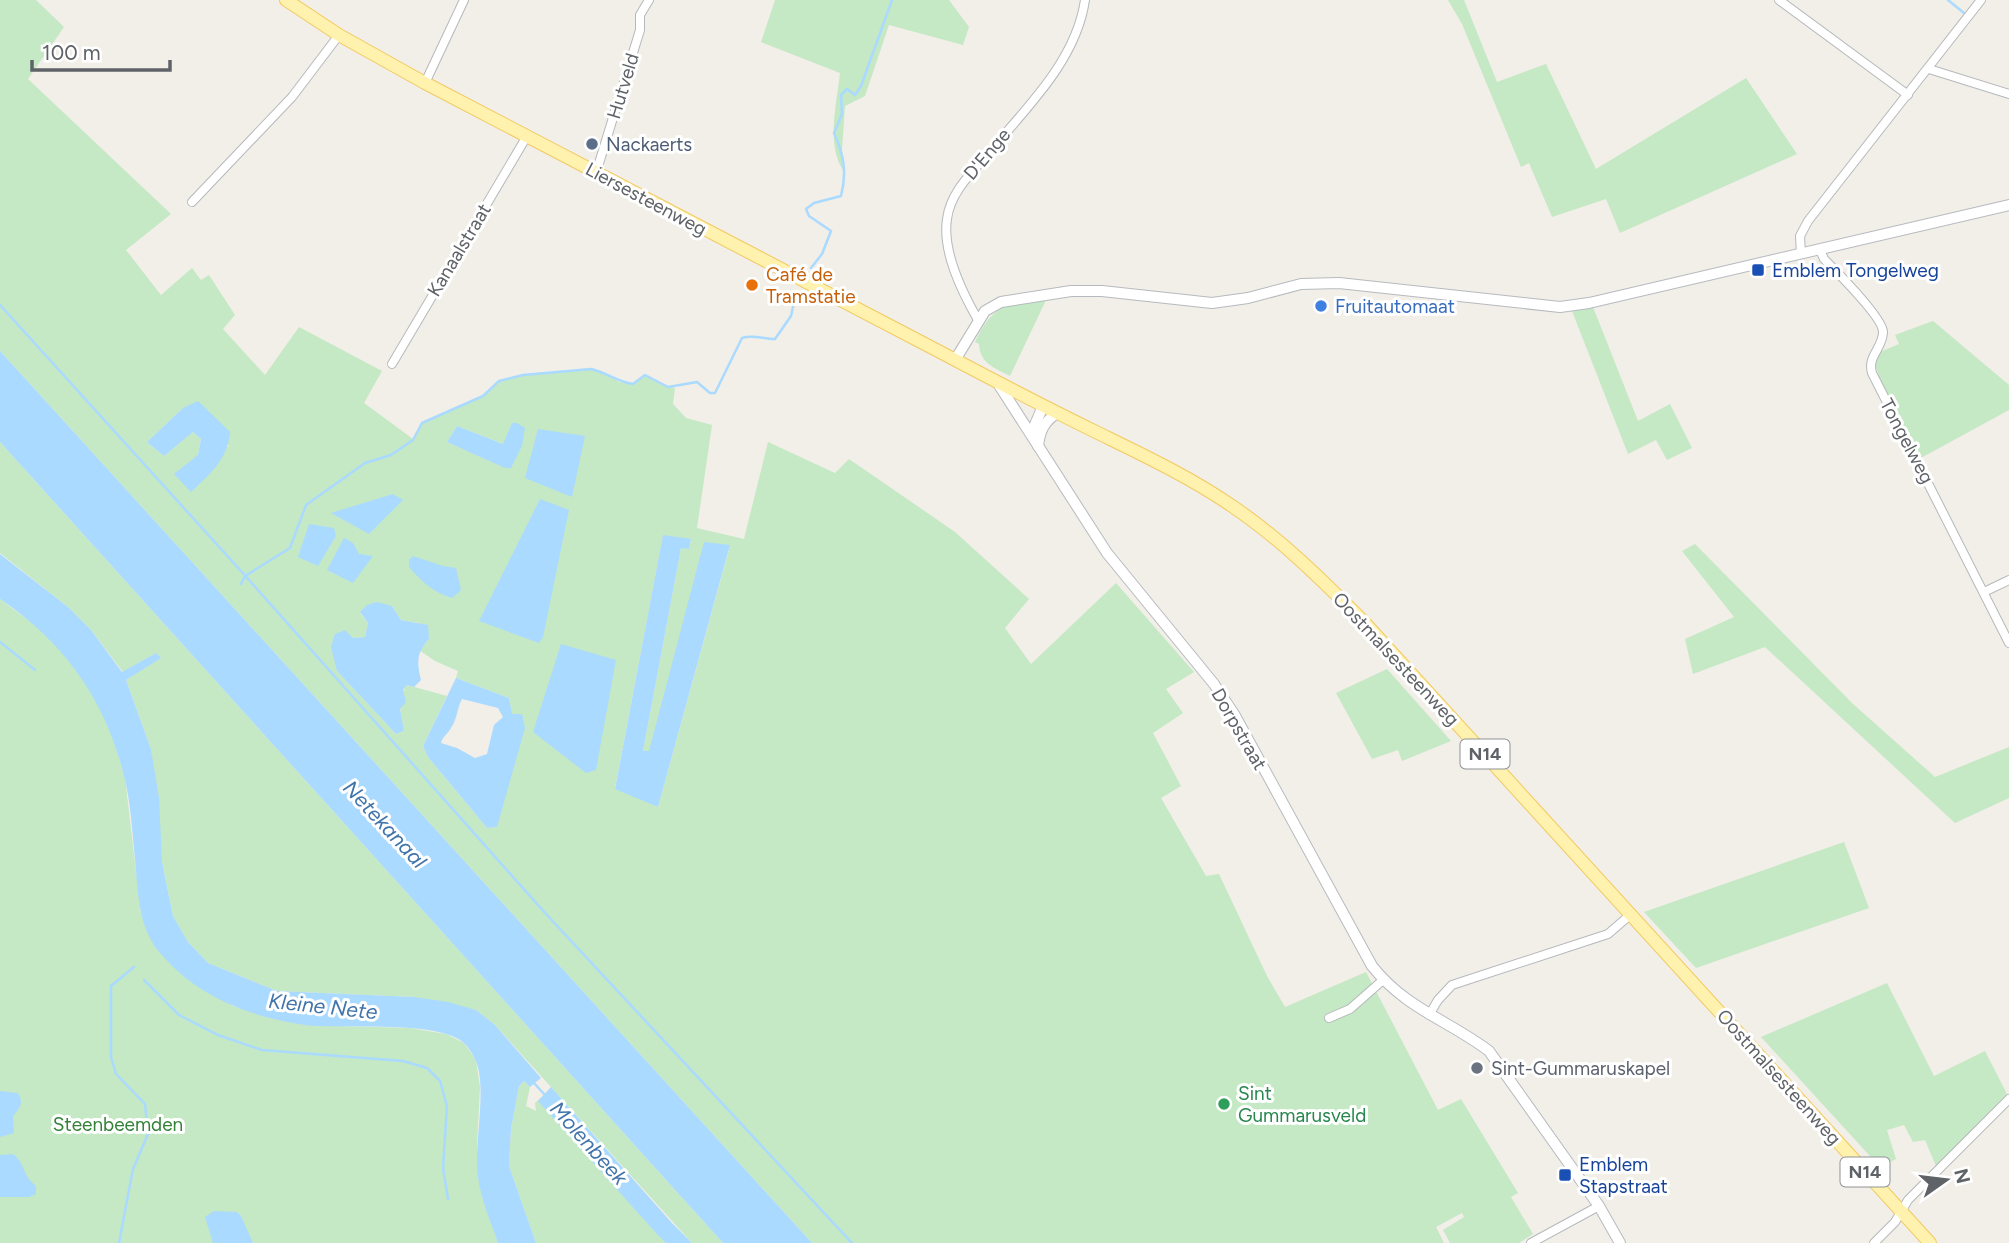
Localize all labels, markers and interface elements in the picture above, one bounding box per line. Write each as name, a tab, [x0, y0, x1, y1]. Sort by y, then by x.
scale bar	[32, 28, 170, 72]
text: 100 m	[42, 40, 101, 65]
street label: Hutveld	[602, 50, 644, 122]
street label: D'Enge	[959, 124, 1015, 184]
place label: Nackaerts	[606, 133, 692, 156]
marker: Nackaerts	[584, 136, 600, 152]
street label: Liersesteenweg	[582, 157, 710, 241]
street label: Kanaalstraat	[422, 199, 496, 301]
place label: Emblem Tongelweg	[1772, 259, 1939, 282]
marker: Emblem Tongelweg	[1750, 262, 1766, 278]
place label: Café de Tramstatie	[766, 263, 856, 308]
marker: Café de Tramstatie	[744, 277, 760, 293]
place label: Fruitautomaat	[1335, 295, 1455, 318]
marker: Fruitautomaat	[1313, 298, 1329, 314]
street label: Tongelweg	[1875, 395, 1939, 487]
street label: Oostmalsesteenweg	[1328, 587, 1464, 731]
street label: Dorpstraat	[1206, 684, 1272, 774]
road number: N14	[1460, 740, 1510, 768]
water label: Netekanaal	[338, 775, 432, 873]
water label: Kleine Nete	[267, 988, 379, 1024]
street label: Oostmalsesteenweg	[1712, 1004, 1846, 1150]
place label: Sint-Gummaruskapel	[1491, 1057, 1670, 1080]
marker: Sint-Gummaruskapel	[1469, 1060, 1485, 1076]
place label: Sint Gummarusveld	[1238, 1082, 1366, 1127]
water label: Molenbeek	[545, 1096, 633, 1190]
marker: Sint Gummarusveld	[1216, 1096, 1232, 1112]
park label: Steenbeemden	[53, 1113, 183, 1136]
north arrow	[1911, 1145, 1981, 1215]
place label: Emblem Stapstraat	[1579, 1153, 1668, 1198]
road number: N14	[1840, 1157, 1890, 1186]
text: N	[1949, 1166, 1975, 1186]
marker: Emblem Stapstraat	[1557, 1167, 1573, 1183]

